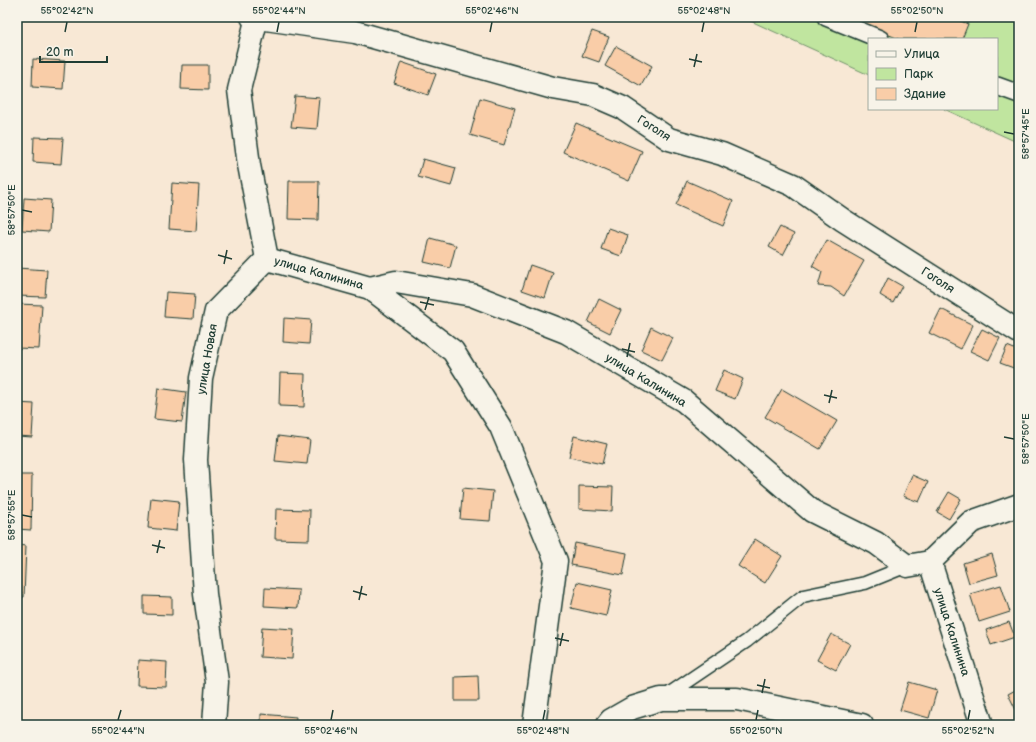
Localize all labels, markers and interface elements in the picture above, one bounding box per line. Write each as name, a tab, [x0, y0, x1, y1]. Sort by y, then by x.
text: 55°02'42"N	[40, 5, 94, 17]
text: 55°02'44"N	[252, 5, 306, 17]
text: 55°02'46"N	[465, 5, 519, 17]
text: 55°02'48"N	[677, 5, 731, 17]
text: 55°02'50"N	[891, 5, 943, 17]
scale bar	[40, 38, 107, 64]
legend	[868, 38, 998, 110]
text: 20 m	[46, 45, 73, 60]
text: Улица	[904, 47, 940, 62]
text: Парк	[904, 67, 934, 82]
text: Здание	[904, 87, 946, 102]
text: 58°57'45"E	[1020, 108, 1032, 160]
street label: Гоголя	[634, 112, 674, 145]
text: 58°57'50"E	[6, 184, 18, 235]
street label: улица Калинина	[272, 254, 365, 293]
street label: Гоголя	[918, 264, 958, 297]
street label: улица Новая	[194, 322, 221, 396]
street label: улица Калинина	[602, 350, 689, 411]
text: 58°57'50"E	[1020, 413, 1032, 464]
text: 58°57'55"E	[6, 489, 18, 540]
street label: улица Калинина	[930, 586, 973, 678]
text: 55°02'44"N	[91, 725, 145, 737]
text: 55°02'46"N	[304, 725, 358, 737]
text: 55°02'48"N	[516, 725, 570, 737]
text: 55°02'50"N	[730, 725, 782, 737]
text: 55°02'52"N	[942, 725, 994, 737]

